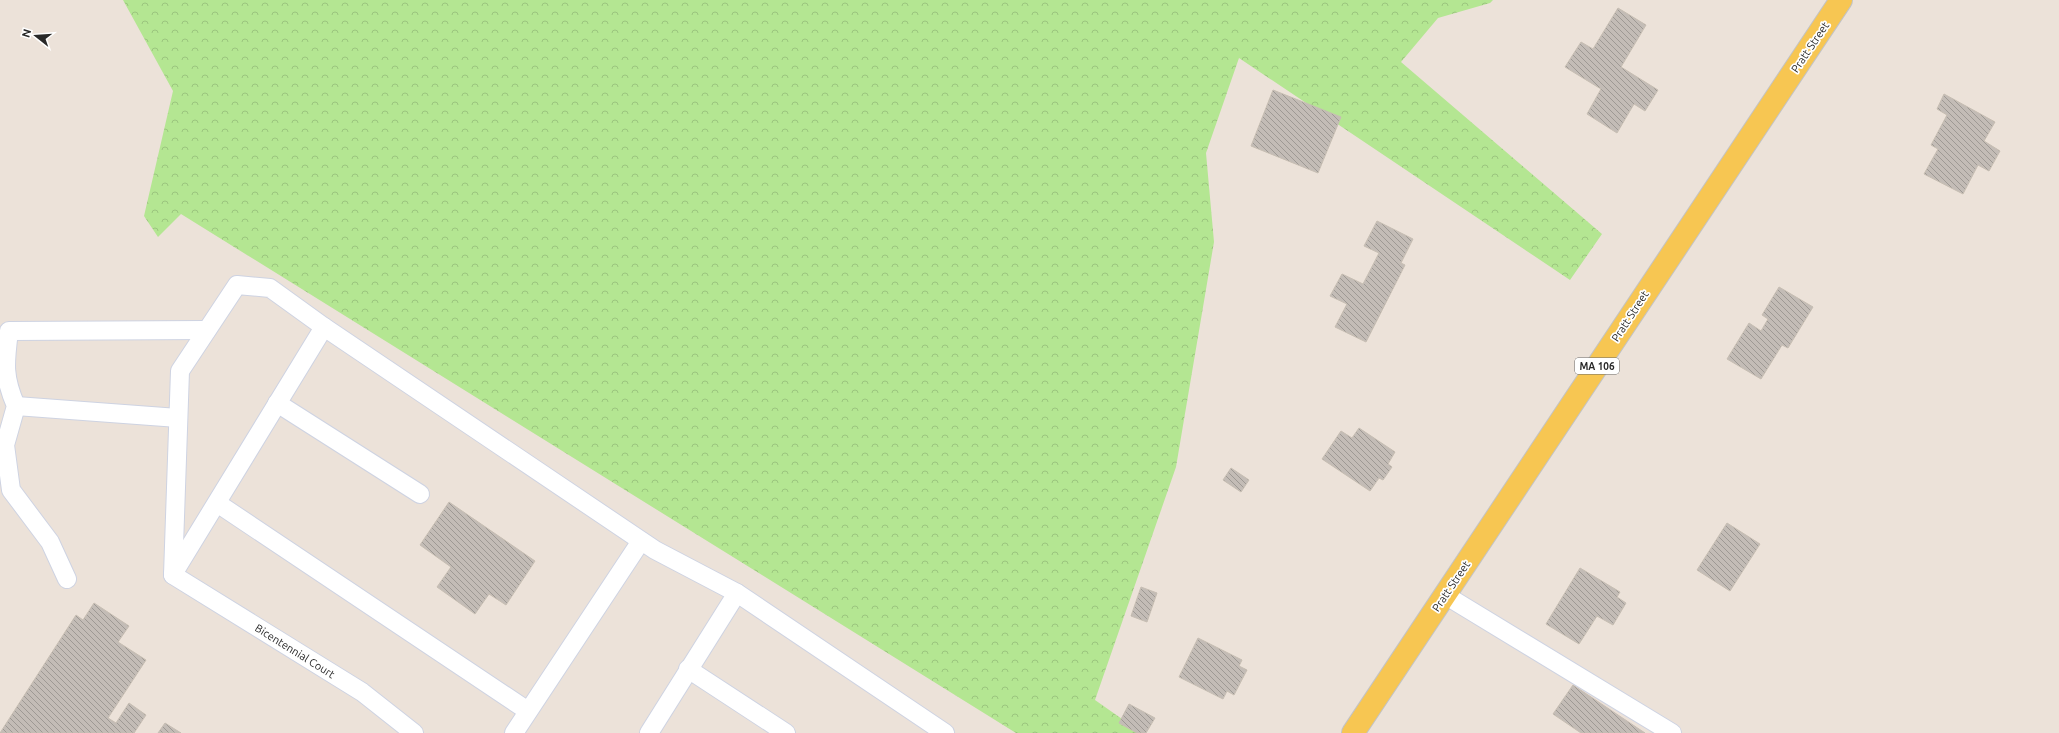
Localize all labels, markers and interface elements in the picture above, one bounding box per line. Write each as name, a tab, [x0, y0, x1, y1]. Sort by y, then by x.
north arrow	[16, 16, 56, 56]
street label: Pratt Street	[1789, 19, 1832, 75]
text: N	[19, 27, 33, 39]
street label: Pratt Street	[1609, 288, 1651, 344]
road number: MA 106	[1575, 358, 1619, 374]
street label: Pratt Street	[1430, 558, 1473, 614]
street label: Bicentennial Court	[253, 622, 338, 681]

